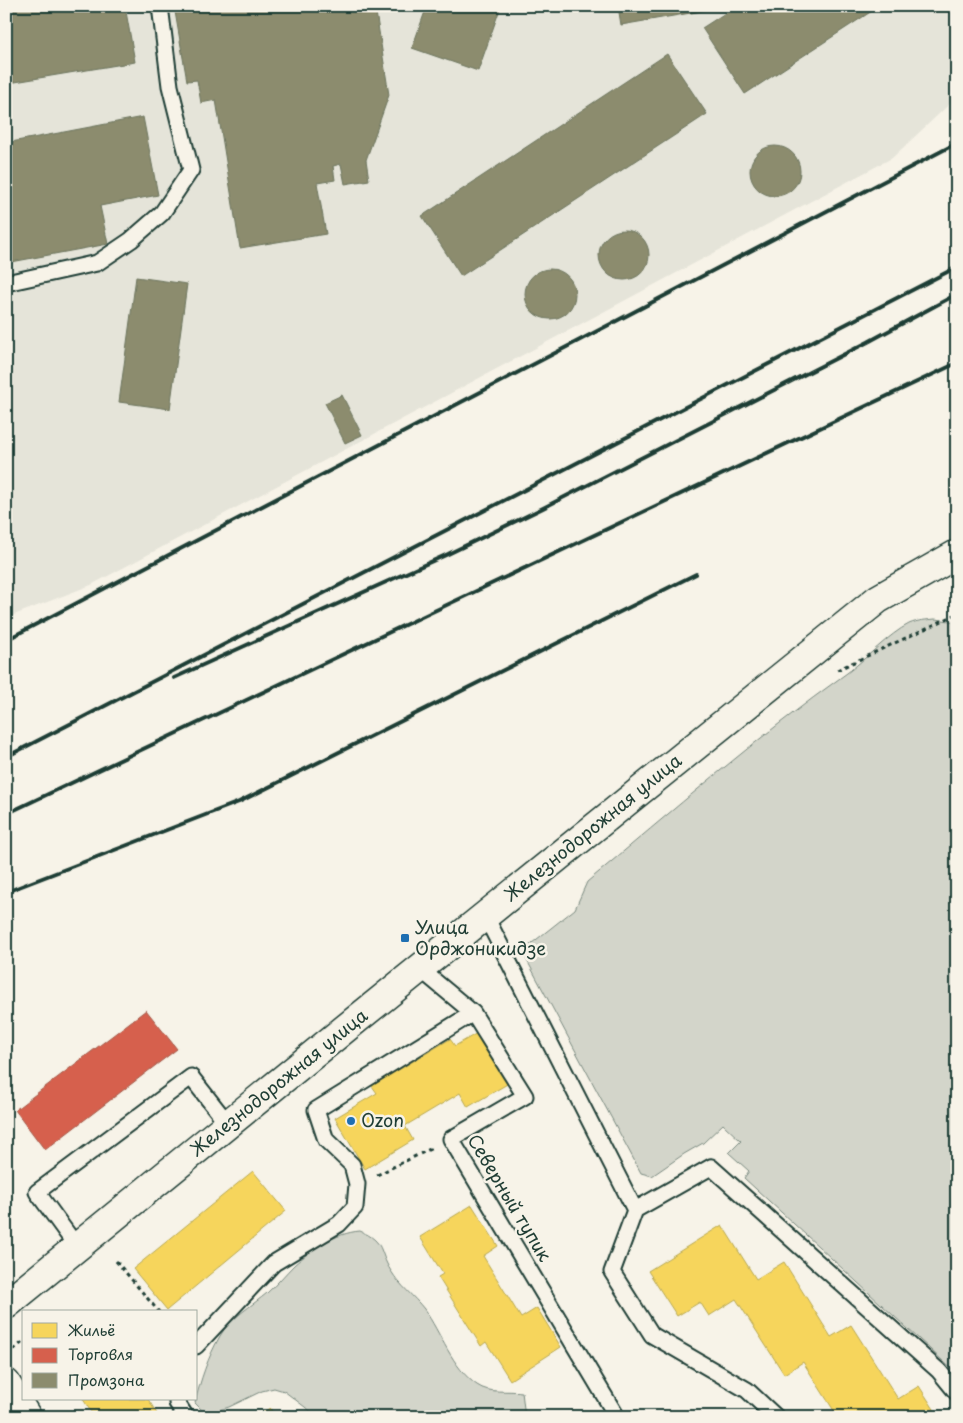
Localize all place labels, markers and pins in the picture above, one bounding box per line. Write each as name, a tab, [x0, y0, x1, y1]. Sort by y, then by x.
place label: Улица Орджоникидзе	[415, 913, 546, 961]
marker: Улица Орджоникидзе	[399, 932, 411, 944]
place label: Ozon	[361, 1106, 404, 1133]
marker: Ozon	[345, 1115, 357, 1127]

